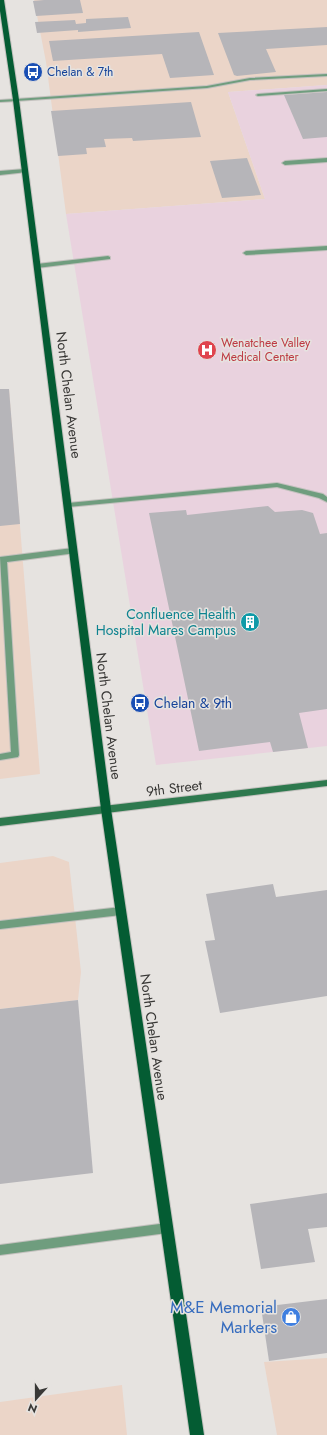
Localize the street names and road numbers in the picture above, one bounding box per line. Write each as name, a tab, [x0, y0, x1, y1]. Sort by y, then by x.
street label: North Chelan Avenue	[51, 331, 87, 459]
street label: North Chelan Avenue	[91, 652, 127, 780]
street label: 9th Street	[145, 775, 204, 801]
street label: North Chelan Avenue	[135, 972, 173, 1102]

